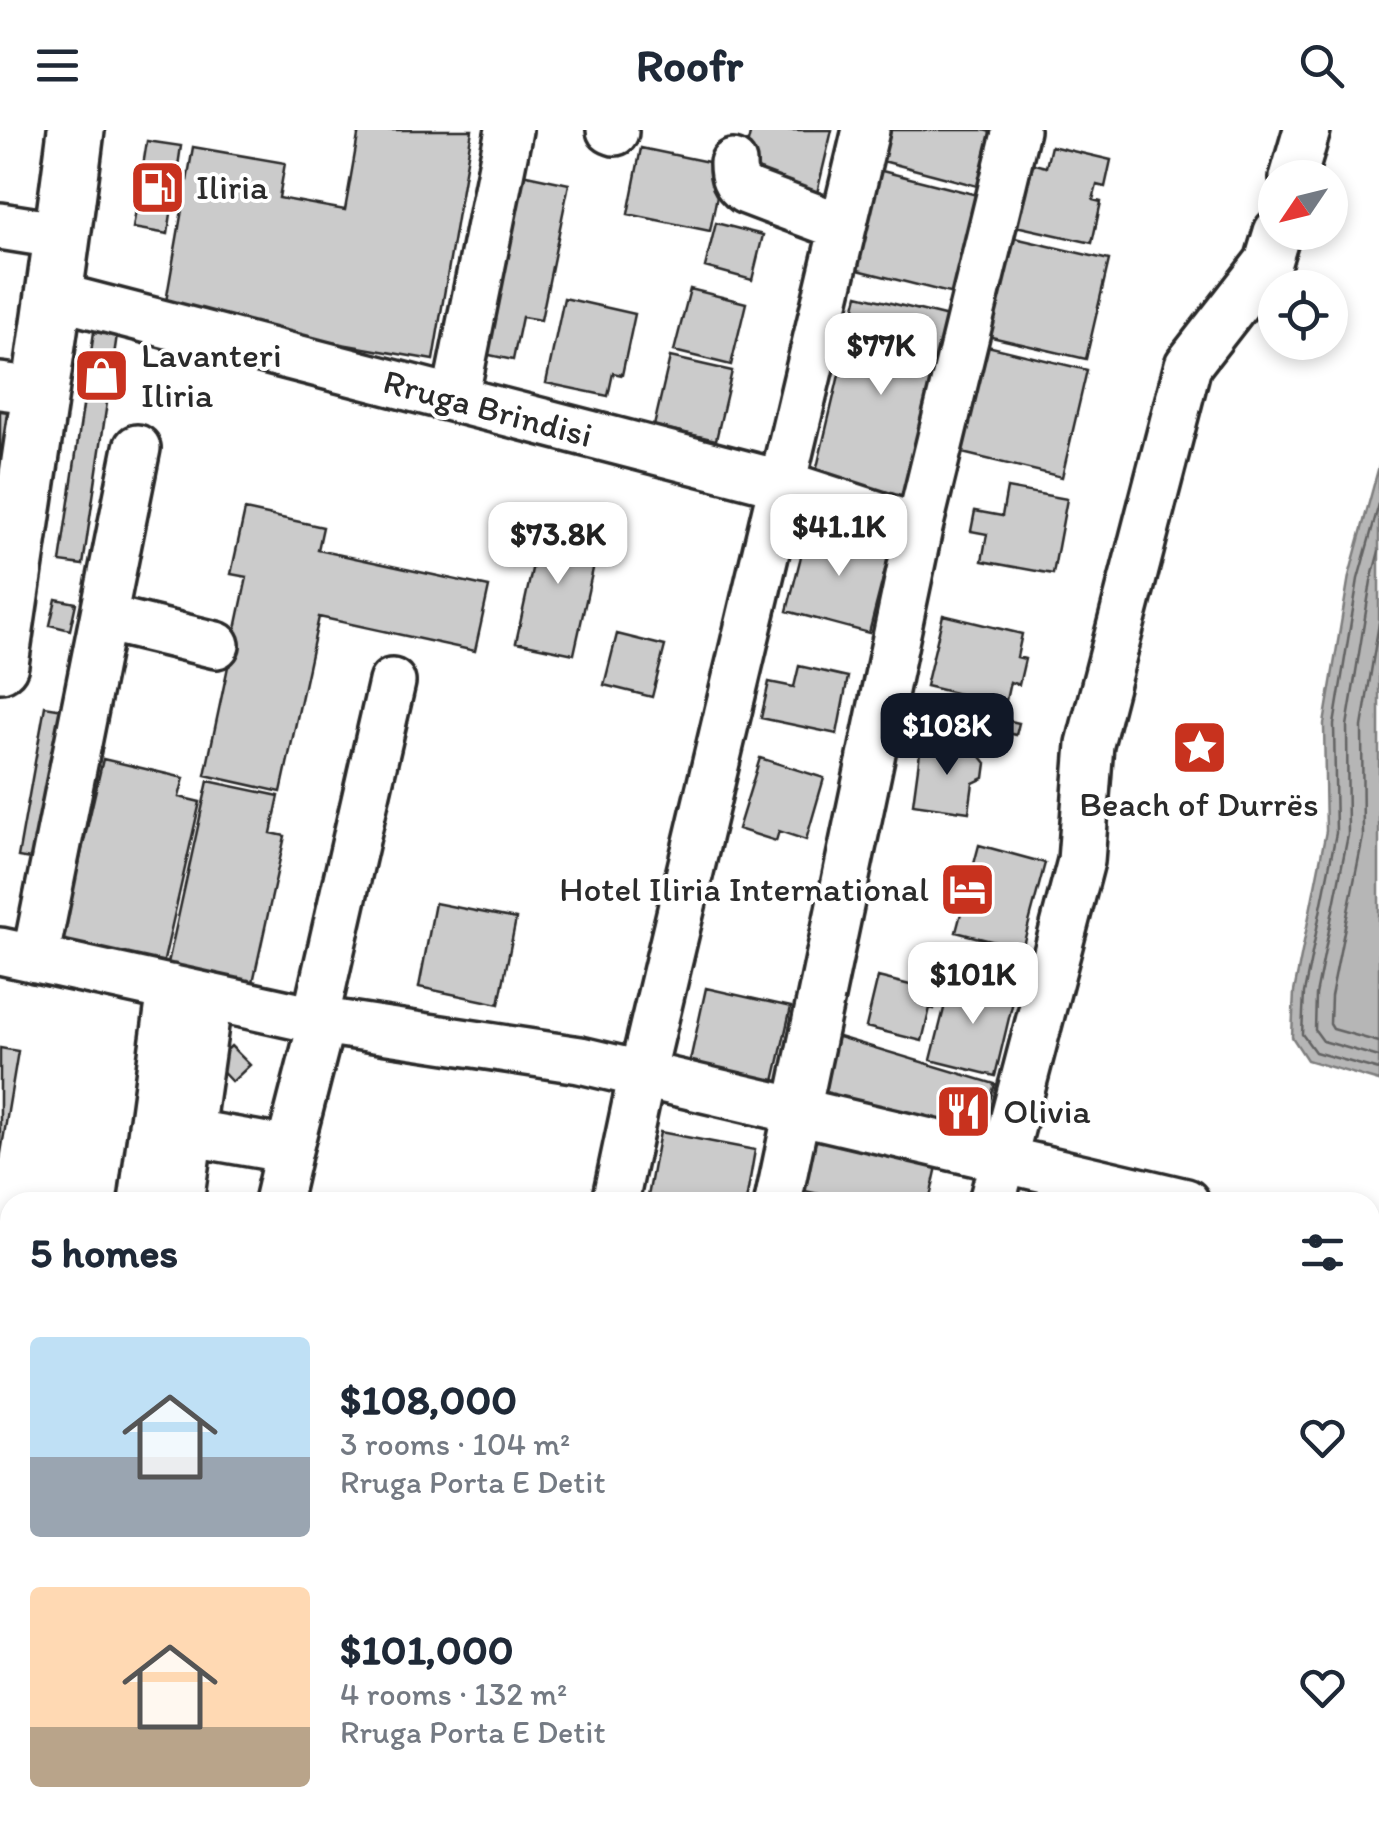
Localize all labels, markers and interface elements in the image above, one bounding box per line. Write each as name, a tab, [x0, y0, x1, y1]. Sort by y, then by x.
icon: menu	[30, 38, 85, 93]
text: Roofr	[636, 38, 743, 92]
icon: search	[1294, 38, 1349, 93]
fuel station icon: Iliria	[127, 157, 187, 217]
north arrow	[1258, 160, 1348, 250]
map controls	[1258, 160, 1348, 360]
place label: Iliria	[196, 166, 268, 208]
button: locate	[1258, 270, 1348, 360]
pin: $77K	[822, 313, 940, 398]
text: $77K	[847, 326, 915, 364]
place label: Lavanteri Iliria	[141, 334, 282, 416]
shop icon: Lavanteri Iliria	[72, 345, 132, 405]
street label: Rruga Brindisi	[379, 360, 597, 456]
pin: $41.1K	[758, 494, 920, 579]
pin: $73.8K	[477, 502, 639, 587]
text: $41.1K	[792, 507, 886, 545]
text: $73.8K	[510, 515, 606, 553]
pin: $108K	[877, 693, 1017, 778]
text: $108K	[903, 706, 991, 744]
place icon: Beach of Durrës	[1169, 718, 1229, 778]
place label: Beach of Durrës	[1079, 783, 1319, 825]
hotel icon: Hotel Iliria International	[938, 859, 998, 919]
place label: Hotel Iliria International	[559, 868, 929, 910]
pin: $101K	[903, 942, 1043, 1027]
text: $101K	[930, 955, 1016, 993]
restaurant icon: Olivia	[934, 1081, 994, 1141]
place label: Olivia	[1003, 1090, 1091, 1132]
icon: filters	[1295, 1225, 1350, 1280]
text: 5 homes	[30, 1227, 178, 1278]
text: $108,000	[340, 1374, 517, 1425]
icon: home	[110, 1377, 230, 1497]
icon: heart	[1295, 1410, 1350, 1465]
text: 3 rooms · 104 m²	[340, 1425, 570, 1463]
text: Rruga Porta E Detit	[340, 1463, 605, 1501]
text: $101,000	[340, 1624, 514, 1675]
icon: home	[110, 1627, 230, 1747]
icon: heart	[1295, 1660, 1350, 1715]
text: 4 rooms · 132 m²	[340, 1675, 567, 1713]
text: Rruga Porta E Detit	[340, 1713, 605, 1751]

